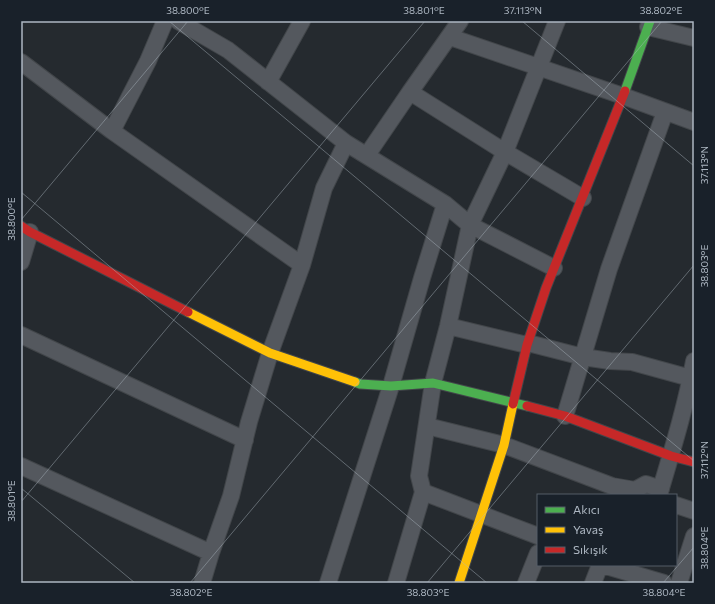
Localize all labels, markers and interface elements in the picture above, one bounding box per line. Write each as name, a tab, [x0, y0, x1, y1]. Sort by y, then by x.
text: 38.800°E	[166, 4, 210, 16]
text: 38.801°E	[403, 4, 445, 16]
text: 37.113°N	[504, 4, 542, 16]
text: 38.802°E	[640, 4, 682, 16]
text: 37.113°N	[698, 146, 710, 184]
text: 38.800°E	[5, 197, 17, 241]
text: 38.803°E	[698, 245, 710, 287]
text: 37.112°N	[698, 441, 710, 479]
text: 38.801°E	[5, 480, 17, 522]
legend	[537, 494, 677, 566]
text: Akıcı	[573, 502, 600, 516]
text: Yavaş	[573, 522, 604, 536]
text: 38.804°E	[698, 526, 710, 570]
text: Sıkışık	[573, 542, 608, 556]
text: 38.802°E	[170, 586, 212, 598]
text: 38.803°E	[407, 586, 449, 598]
text: 38.804°E	[642, 586, 686, 598]

